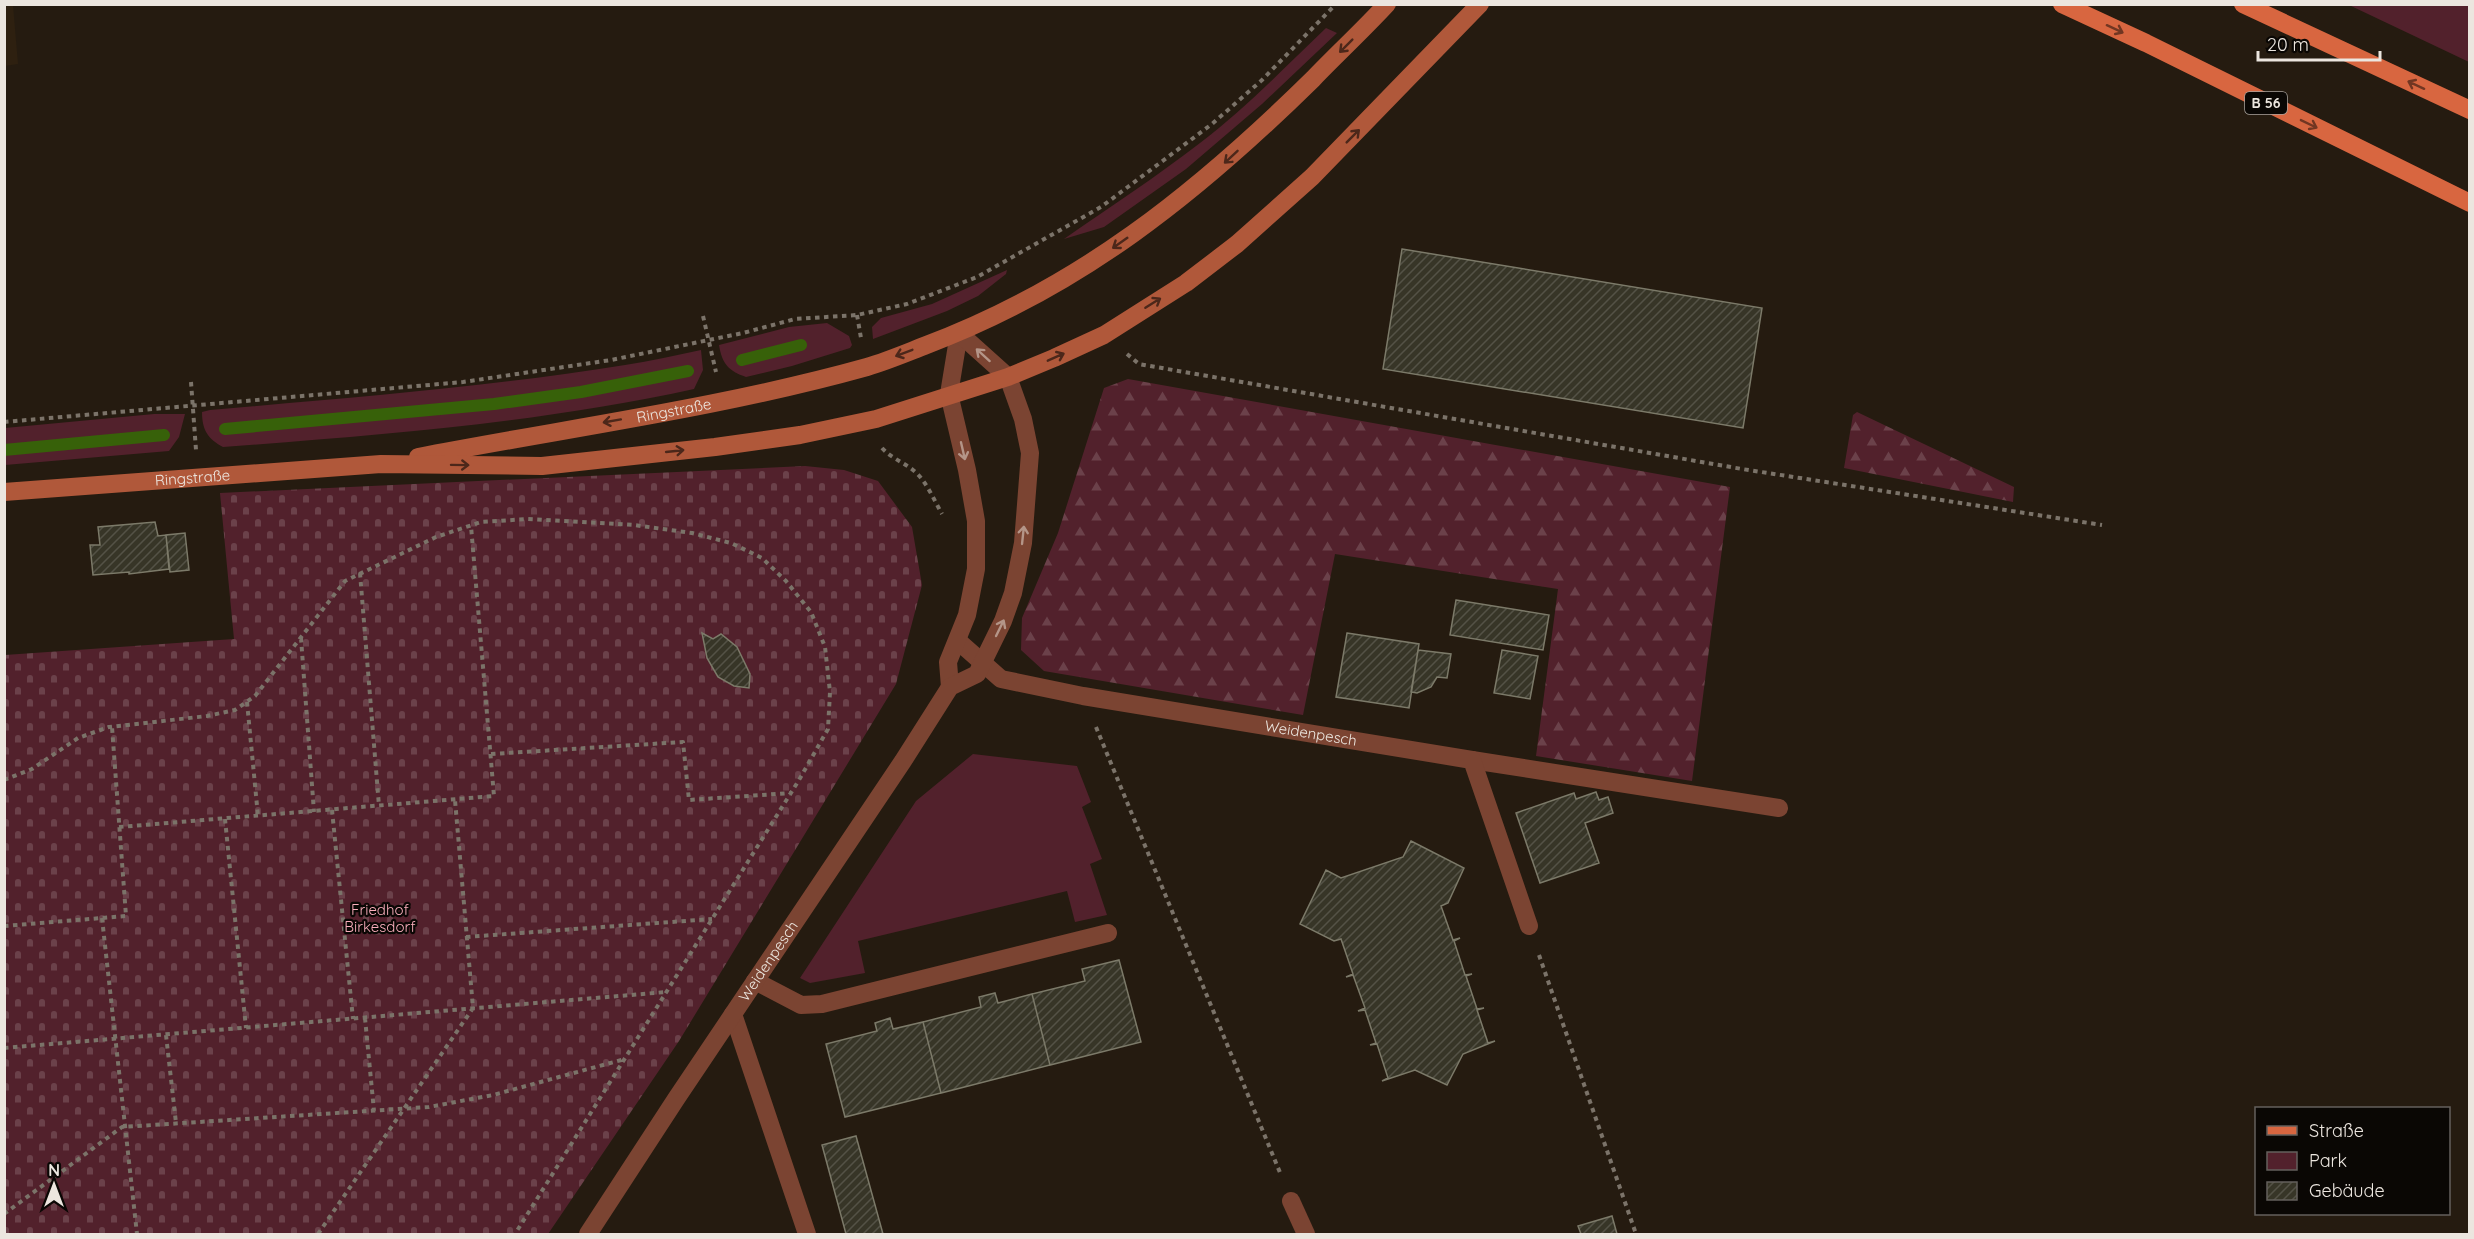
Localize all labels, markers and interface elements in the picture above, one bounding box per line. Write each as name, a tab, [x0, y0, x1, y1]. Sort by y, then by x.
one-way arrow	[2105, 24, 2123, 35]
scale bar	[2258, 24, 2380, 62]
text: 20 m	[2267, 33, 2309, 56]
one-way arrow	[1338, 39, 1353, 54]
one-way arrow	[2408, 79, 2426, 91]
road number: B 56	[2245, 92, 2287, 114]
one-way arrow	[2300, 118, 2318, 130]
one-way arrow	[1346, 128, 1361, 143]
one-way arrow	[1224, 150, 1239, 164]
one-way arrow	[1113, 237, 1129, 249]
one-way arrow	[1144, 297, 1161, 309]
one-way arrow	[895, 348, 914, 359]
one-way arrow	[976, 348, 991, 362]
one-way arrow	[1047, 351, 1065, 362]
street label: Ringstraße	[635, 394, 713, 427]
one-way arrow	[603, 415, 623, 426]
one-way arrow	[957, 441, 969, 460]
one-way arrow	[665, 445, 685, 456]
one-way arrow	[450, 459, 470, 471]
street label: Ringstraße	[154, 465, 231, 490]
one-way arrow	[1018, 526, 1029, 546]
one-way arrow	[994, 620, 1006, 638]
street label: Weidenpesch	[1263, 716, 1358, 750]
park label: Friedhof Birkesdorf	[344, 900, 416, 936]
street label: Weidenpesch	[734, 917, 802, 1005]
legend	[2255, 1107, 2450, 1215]
text: Straße	[2309, 1119, 2364, 1142]
text: Park	[2309, 1149, 2347, 1172]
north arrow	[24, 1155, 84, 1215]
text: N	[48, 1160, 60, 1180]
text: Gebäude	[2309, 1179, 2385, 1202]

